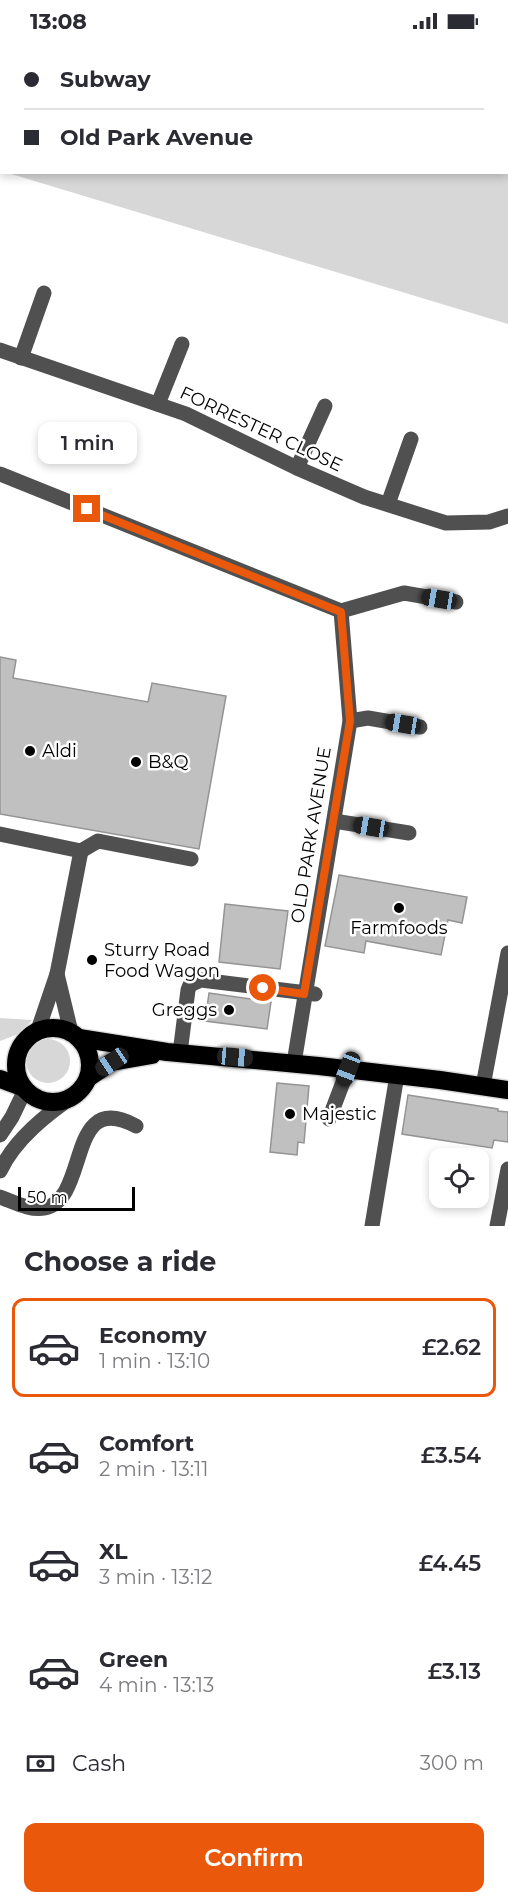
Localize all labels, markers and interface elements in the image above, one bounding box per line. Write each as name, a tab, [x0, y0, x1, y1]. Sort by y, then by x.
text: 13:08	[30, 8, 87, 35]
text: Subway	[60, 66, 151, 93]
text: Old Park Avenue	[60, 124, 253, 151]
street label: FORRESTER CLOSE	[176, 382, 346, 476]
callout: 1 min	[38, 422, 136, 464]
text: 1 min	[61, 431, 114, 455]
route end	[73, 495, 100, 522]
car	[420, 587, 458, 611]
car	[384, 712, 422, 736]
place label: Aldi	[42, 740, 77, 762]
marker: Aldi	[23, 744, 37, 758]
street label: OLD PARK AVENUE	[286, 745, 336, 925]
place label: B&Q	[148, 751, 189, 773]
marker: B&Q	[129, 755, 143, 769]
car	[352, 815, 390, 839]
marker: Farmfoods	[392, 901, 406, 915]
place label: Farmfoods	[350, 917, 448, 939]
place label: Sturry Road Food Wagon	[104, 939, 220, 982]
marker: Sturry Road Food Wagon	[85, 953, 99, 967]
route start	[249, 974, 276, 1001]
place label: Greggs	[152, 999, 217, 1021]
marker: Greggs	[222, 1003, 236, 1017]
car	[92, 1044, 132, 1080]
car	[216, 1046, 254, 1068]
car	[333, 1049, 363, 1089]
place label: Majestic	[302, 1103, 377, 1125]
marker: Majestic	[283, 1107, 297, 1121]
map controls	[429, 1148, 489, 1208]
button: locate	[429, 1148, 489, 1208]
scale bar	[18, 1184, 135, 1212]
text: 50 m	[27, 1188, 68, 1207]
text: Choose a ride	[24, 1245, 216, 1278]
icon: car	[27, 1321, 81, 1375]
text: Economy	[99, 1322, 207, 1349]
text: £2.62	[422, 1334, 481, 1361]
text: 1 min · 13:10	[99, 1349, 210, 1373]
icon: car	[27, 1429, 81, 1483]
text: Comfort	[99, 1430, 194, 1457]
text: £3.54	[421, 1442, 481, 1469]
text: 2 min · 13:11	[99, 1457, 208, 1481]
icon: car	[27, 1537, 81, 1591]
text: XL	[99, 1538, 128, 1565]
text: £4.45	[419, 1550, 481, 1577]
text: 3 min · 13:12	[99, 1565, 212, 1589]
icon: car	[27, 1645, 81, 1699]
text: Green	[99, 1646, 168, 1673]
text: £3.13	[428, 1658, 481, 1685]
text: 4 min · 13:13	[99, 1673, 214, 1697]
icon: cash	[24, 1747, 57, 1780]
text: Cash	[72, 1750, 126, 1777]
text: 300 m	[420, 1751, 484, 1775]
button: Confirm	[24, 1823, 484, 1892]

